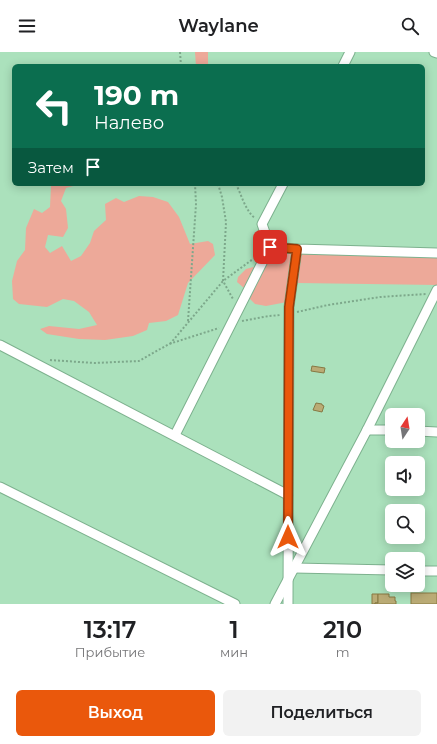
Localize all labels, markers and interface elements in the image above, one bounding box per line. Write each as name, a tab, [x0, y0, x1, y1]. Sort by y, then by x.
icon: menu	[16, 15, 38, 37]
text: Waylane	[178, 15, 259, 37]
icon: search	[399, 15, 421, 37]
text: 190 m	[94, 78, 179, 112]
icon: left	[28, 80, 80, 132]
text: Налево	[94, 112, 164, 134]
icon: arrive	[82, 156, 104, 178]
text: Затем	[28, 158, 74, 177]
pin	[253, 230, 287, 264]
icon: arrive	[259, 236, 281, 258]
north arrow	[385, 408, 425, 448]
map controls	[385, 408, 425, 592]
button: sound	[385, 456, 425, 496]
button: search	[385, 504, 425, 544]
position arrow	[267, 516, 309, 558]
button: layers	[385, 552, 425, 592]
text: 13:17	[84, 615, 136, 644]
text: 1	[230, 615, 239, 644]
text: 210	[323, 615, 362, 644]
text: Прибытие	[75, 644, 145, 660]
text: мин	[220, 644, 248, 660]
text: m	[336, 644, 349, 660]
button: Выход	[16, 690, 215, 736]
button: Поделиться	[223, 690, 421, 736]

